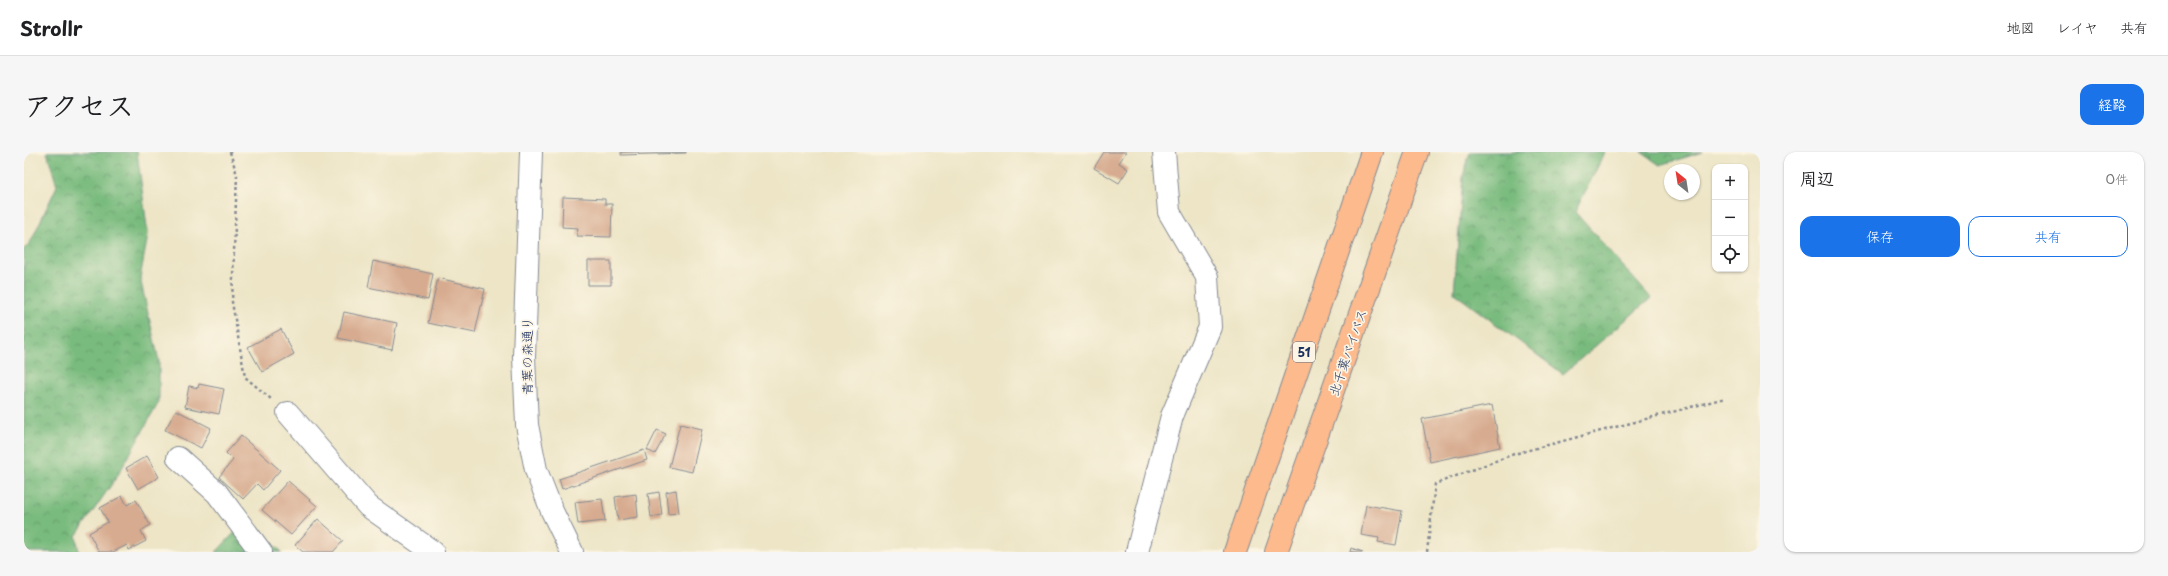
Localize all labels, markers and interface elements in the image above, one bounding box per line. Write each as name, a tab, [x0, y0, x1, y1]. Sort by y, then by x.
text: Strollr	[20, 14, 83, 42]
text: 地図	[2007, 17, 2035, 38]
text: レイヤ	[2057, 17, 2098, 38]
text: 共有	[2120, 17, 2148, 38]
text: アクセス	[24, 83, 134, 126]
button: 経路	[2080, 84, 2144, 125]
north arrow	[1664, 164, 1700, 200]
map controls	[1712, 164, 1748, 272]
button: +	[1712, 164, 1748, 200]
text: 周辺	[1800, 165, 1834, 191]
text: 0件	[2105, 169, 2128, 188]
button: −	[1712, 200, 1748, 236]
button: 保存	[1800, 216, 1960, 257]
button: 共有	[1968, 216, 2128, 257]
button: locate	[1712, 236, 1748, 272]
street label: 北千葉バイパス	[1323, 306, 1371, 398]
street label: 青葉の森通り	[517, 317, 536, 395]
road number: 51	[1293, 342, 1315, 362]

